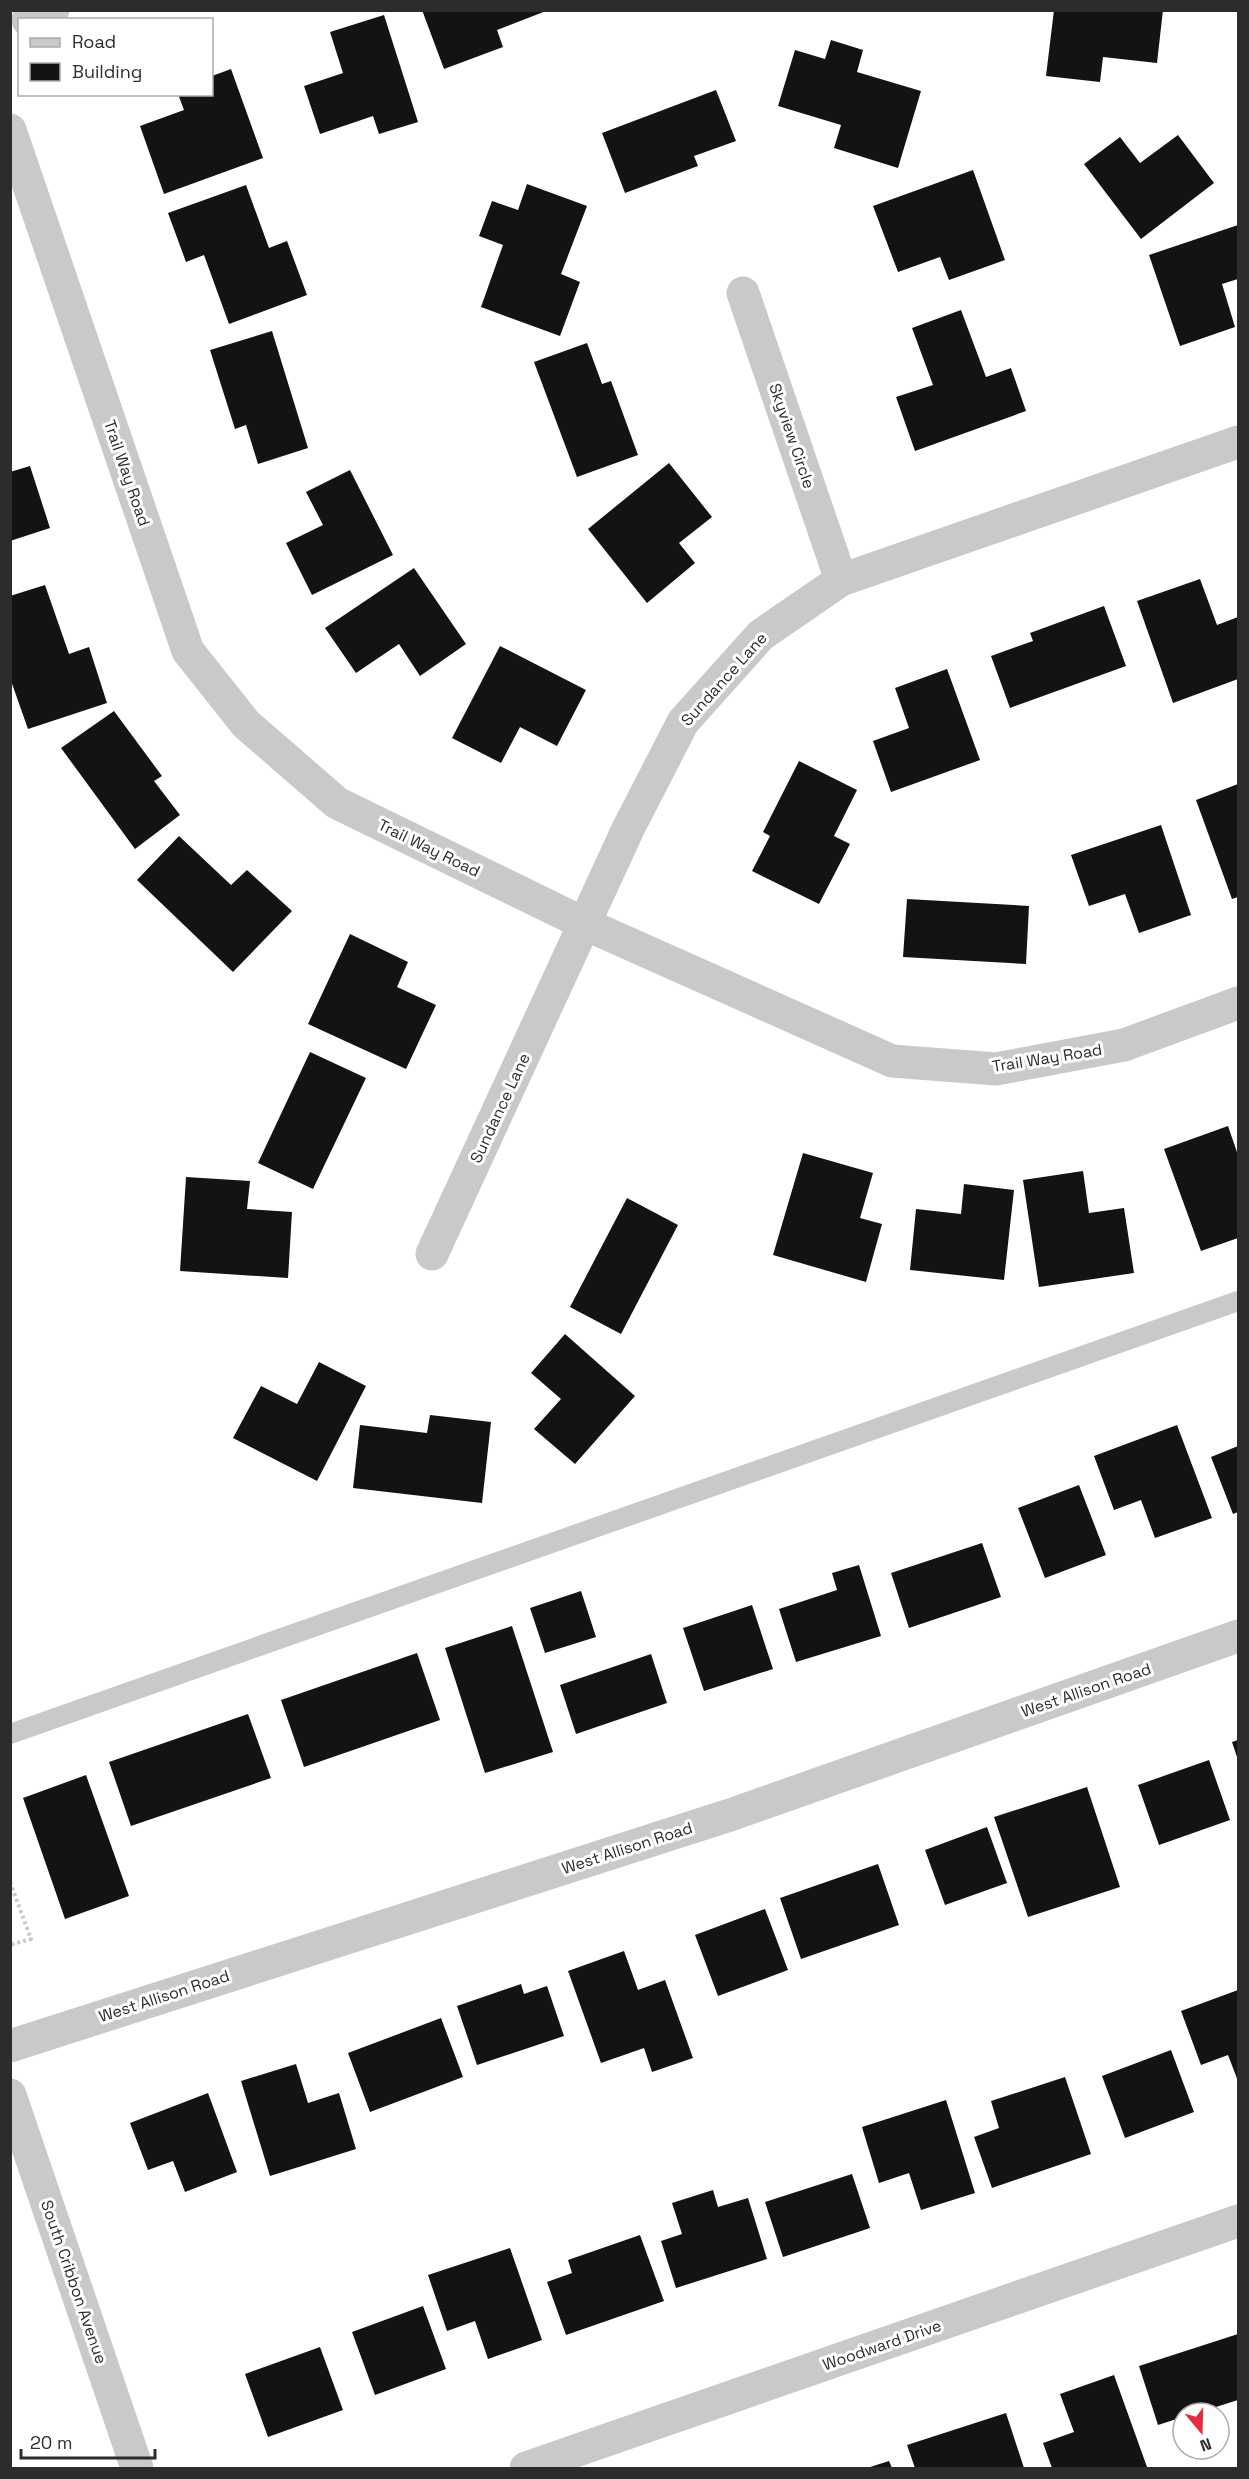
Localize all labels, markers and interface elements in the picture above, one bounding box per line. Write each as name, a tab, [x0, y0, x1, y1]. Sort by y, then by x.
legend	[18, 18, 213, 96]
text: Road	[72, 30, 116, 53]
text: Building	[72, 60, 142, 83]
street label: Skyview Circle	[764, 381, 820, 491]
street label: Trail Way Road	[99, 417, 155, 529]
street label: Sundance Lane	[676, 628, 772, 730]
street label: Trail Way Road	[375, 814, 483, 882]
street label: Trail Way Road	[991, 1039, 1103, 1077]
street label: Sundance Lane	[465, 1050, 535, 1166]
street label: West Allison Road	[1018, 1658, 1154, 1722]
street label: West Allison Road	[559, 1817, 695, 1879]
street label: West Allison Road	[96, 1965, 232, 2027]
street label: South Cribbon Avenue	[36, 2197, 112, 2367]
street label: Woodward Drive	[820, 2315, 944, 2375]
north arrow	[1171, 2401, 1231, 2461]
scale bar	[21, 2422, 154, 2460]
text: 20 m	[30, 2431, 73, 2454]
text: N	[1197, 2433, 1214, 2456]

